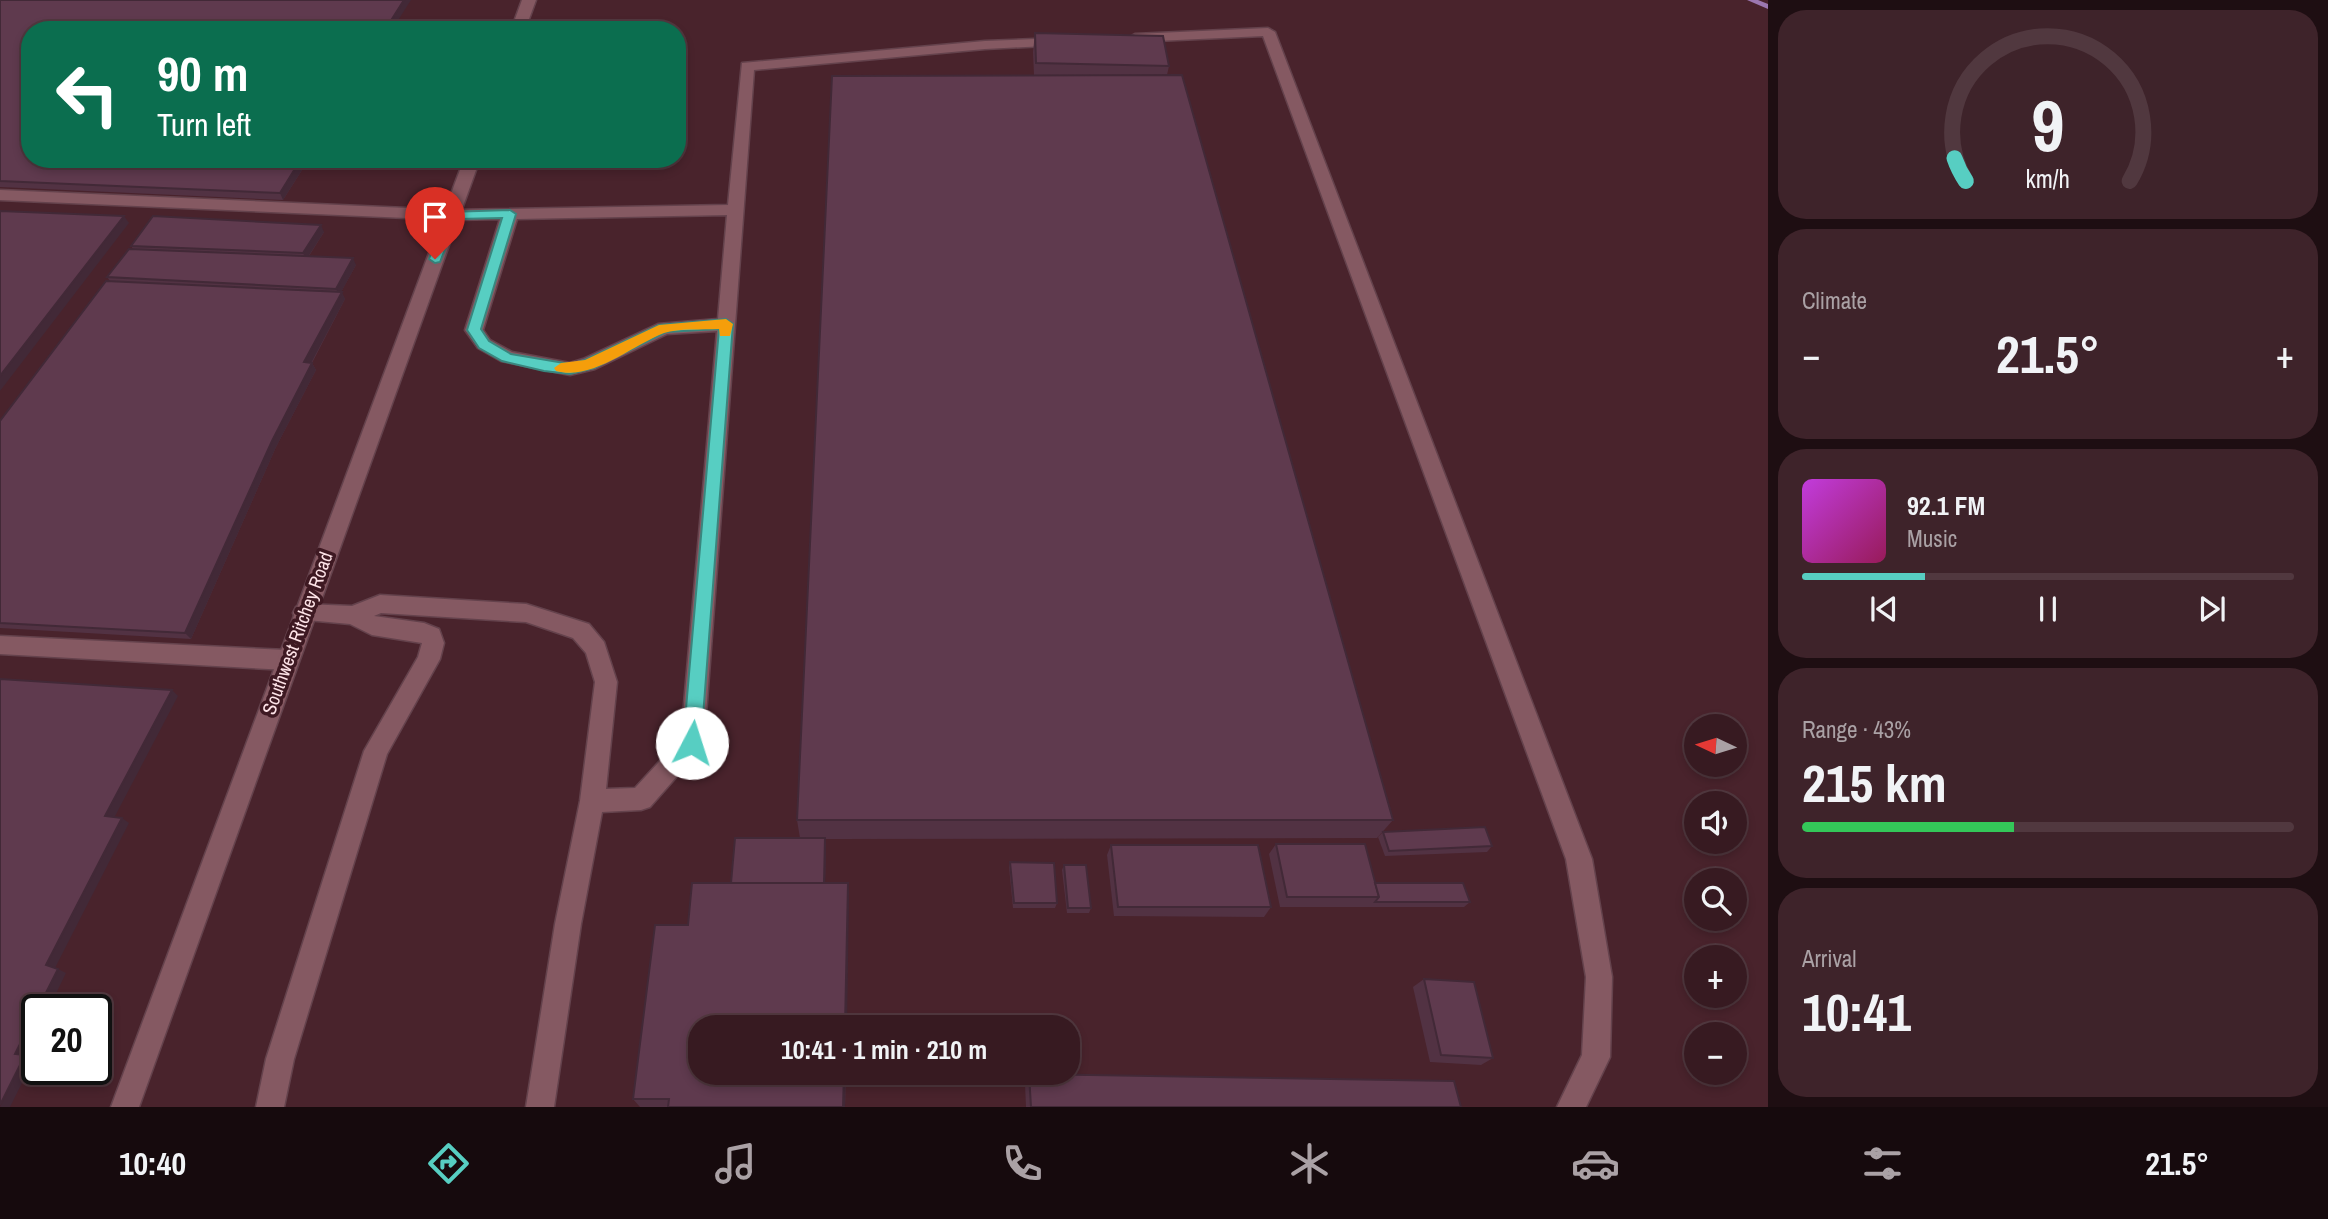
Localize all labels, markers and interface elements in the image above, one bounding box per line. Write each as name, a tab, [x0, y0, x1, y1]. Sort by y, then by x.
text: 90 m	[157, 40, 249, 106]
icon: left	[42, 49, 133, 140]
text: 9	[2031, 76, 2065, 174]
text: Turn left	[157, 103, 251, 146]
text: km/h	[2026, 162, 2070, 196]
pin	[405, 187, 465, 259]
icon: arrive	[416, 198, 454, 236]
text: Climate	[1802, 285, 1867, 316]
text: 21.5°	[1996, 319, 2100, 389]
text: −	[1802, 329, 1820, 380]
text: +	[2276, 329, 2294, 380]
text: 92.1 FM	[1907, 488, 1985, 523]
text: Music	[1907, 523, 1957, 554]
street label: Southwest Ritchey Road	[255, 548, 339, 718]
icon: previous	[1865, 590, 1903, 628]
icon: pause	[2029, 590, 2067, 628]
icon: next	[2193, 590, 2231, 628]
position arrow	[655, 706, 729, 780]
north arrow	[1684, 714, 1746, 777]
map controls	[1684, 714, 1747, 1085]
text: Range · 43%	[1802, 714, 1911, 745]
text: 215 km	[1802, 748, 1947, 818]
button: sound	[1684, 791, 1747, 854]
button: search	[1684, 868, 1747, 931]
text: Arrival	[1802, 943, 1857, 974]
button: +	[1684, 945, 1747, 1008]
text: 10:41	[1802, 977, 1911, 1047]
speed limit sign: 20	[21, 994, 112, 1085]
button: −	[1684, 1022, 1747, 1085]
text: 10:41 · 1 min · 210 m	[781, 1032, 987, 1067]
icon: directions	[424, 1139, 473, 1188]
icon: music	[711, 1139, 760, 1188]
icon: phone	[998, 1139, 1047, 1188]
icon: climate	[1285, 1139, 1334, 1188]
icon: car	[1571, 1139, 1620, 1188]
icon: filters	[1858, 1139, 1907, 1188]
text: 10:40	[119, 1142, 186, 1185]
text: 21.5°	[2145, 1142, 2209, 1185]

